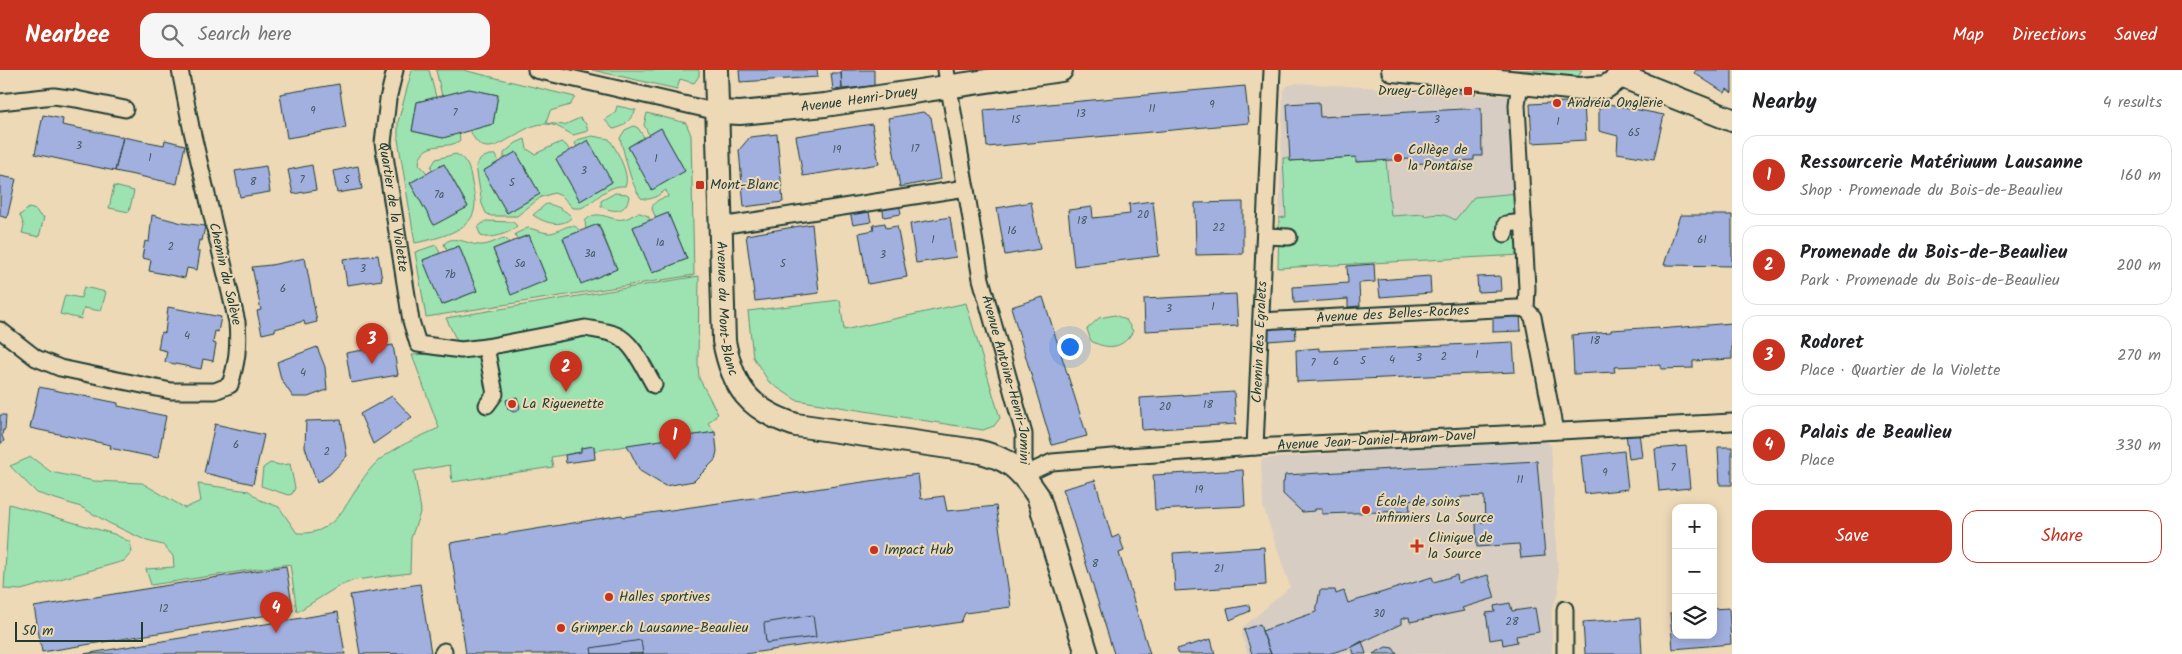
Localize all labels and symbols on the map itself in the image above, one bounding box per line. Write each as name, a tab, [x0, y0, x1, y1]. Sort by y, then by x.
street label: Avenue Henri-Druey	[800, 80, 920, 118]
place label: Druey-Collège	[1378, 80, 1459, 102]
marker: Druey-Collège	[1462, 85, 1474, 97]
place label: Andréia Onglerie	[1567, 92, 1664, 114]
house number: 9	[1209, 96, 1215, 114]
marker: Andréia Onglerie	[1551, 97, 1563, 109]
house number: 11	[1149, 100, 1155, 118]
house number: 9	[310, 102, 316, 120]
house number: 7	[452, 104, 458, 122]
house number: 13	[1076, 105, 1086, 123]
house number: 15	[1011, 111, 1022, 129]
house number: 3	[1434, 111, 1440, 129]
house number: 1	[1556, 113, 1560, 131]
house number: 65	[1628, 124, 1641, 142]
house number: 3	[76, 137, 82, 155]
place label: Collège de la Pontaise	[1408, 139, 1473, 177]
house number: 17	[911, 140, 920, 158]
street label: Quartier de la Violette	[372, 141, 414, 274]
house number: 19	[833, 141, 842, 159]
house number: 1	[148, 149, 152, 167]
house number: 1	[654, 150, 658, 168]
marker: Collège de la Pontaise	[1392, 152, 1404, 164]
house number: 3	[581, 162, 587, 180]
house number: 7	[299, 171, 305, 189]
house number: 5	[344, 171, 351, 189]
house number: 8	[250, 173, 257, 191]
house number: 5	[509, 174, 516, 192]
place label: Mont-Blanc	[710, 174, 779, 196]
marker: Mont-Blanc	[694, 179, 706, 191]
house number: 7a	[434, 186, 444, 204]
house number: 20	[1137, 206, 1149, 224]
house number: 18	[1077, 212, 1087, 230]
house number: 22	[1213, 219, 1225, 237]
street label: Chemin du Salève	[202, 220, 248, 328]
house number: 16	[1007, 222, 1017, 240]
house number: 1	[931, 231, 935, 249]
house number: 61	[1697, 231, 1707, 249]
house number: 1a	[656, 234, 664, 252]
house number: 2	[168, 238, 174, 256]
street label: Avenue du Mont-Blanc	[710, 241, 744, 379]
house number: 3a	[584, 245, 596, 263]
house number: 3	[880, 246, 886, 264]
house number: 5a	[514, 255, 526, 273]
house number: 5	[780, 255, 787, 273]
house number: 3	[360, 260, 366, 278]
house number: 7b	[445, 266, 456, 284]
house number: 6	[280, 280, 286, 298]
street label: Chemin des Egralets	[1246, 281, 1273, 404]
street label: Avenue Antoine-Henri-Jomini	[975, 293, 1035, 465]
house number: 1	[1211, 298, 1215, 316]
street label: Avenue des Belles-Roches	[1316, 299, 1470, 329]
house number: 3	[1166, 300, 1172, 318]
pin: 3	[356, 323, 388, 364]
house number: 4	[184, 327, 190, 345]
house number: 18	[1590, 332, 1600, 350]
your location	[1057, 334, 1083, 360]
house number: 1	[1475, 346, 1479, 364]
house number: 2	[1441, 348, 1447, 366]
house number: 3	[1416, 349, 1422, 367]
pin: 2	[550, 351, 582, 392]
house number: 4	[1389, 351, 1395, 369]
house number: 5	[1360, 352, 1367, 370]
house number: 6	[1333, 353, 1339, 371]
house number: 7	[1310, 354, 1316, 372]
house number: 4	[300, 364, 306, 382]
place label: La Riguenette	[522, 393, 605, 415]
house number: 18	[1203, 396, 1213, 414]
marker: La Riguenette	[506, 398, 518, 410]
house number: 20	[1159, 398, 1171, 416]
pin: 1	[659, 419, 691, 460]
street label: Avenue Jean-Daniel-Abram-Davel	[1277, 424, 1477, 457]
house number: 6	[233, 436, 239, 454]
house number: 2	[324, 443, 330, 461]
house number: 7	[1670, 459, 1676, 477]
house number: 9	[1602, 464, 1608, 482]
house number: 11	[1517, 471, 1523, 489]
house number: 19	[1195, 481, 1204, 499]
place label: École de soins infirmiers La Source	[1376, 491, 1494, 529]
marker: École de soins infirmiers La Source	[1360, 504, 1372, 516]
place label: Clinique de la Source	[1428, 527, 1493, 565]
place label: Impact Hub	[884, 539, 954, 561]
marker: Clinique de la Source	[1410, 539, 1424, 553]
marker: Impact Hub	[868, 544, 880, 556]
house number: 8	[1092, 555, 1099, 573]
house number: 21	[1214, 560, 1224, 578]
place label: Halles sportives	[619, 586, 710, 608]
marker: Halles sportives	[603, 591, 615, 603]
pin: 4	[260, 592, 292, 633]
house number: 12	[159, 600, 169, 618]
house number: 30	[1373, 605, 1385, 623]
house number: 28	[1505, 613, 1519, 631]
place label: Grimper.ch Lausanne-Beaulieu	[571, 617, 749, 639]
scale bar	[15, 619, 142, 642]
marker: Grimper.ch Lausanne-Beaulieu	[555, 622, 567, 634]

